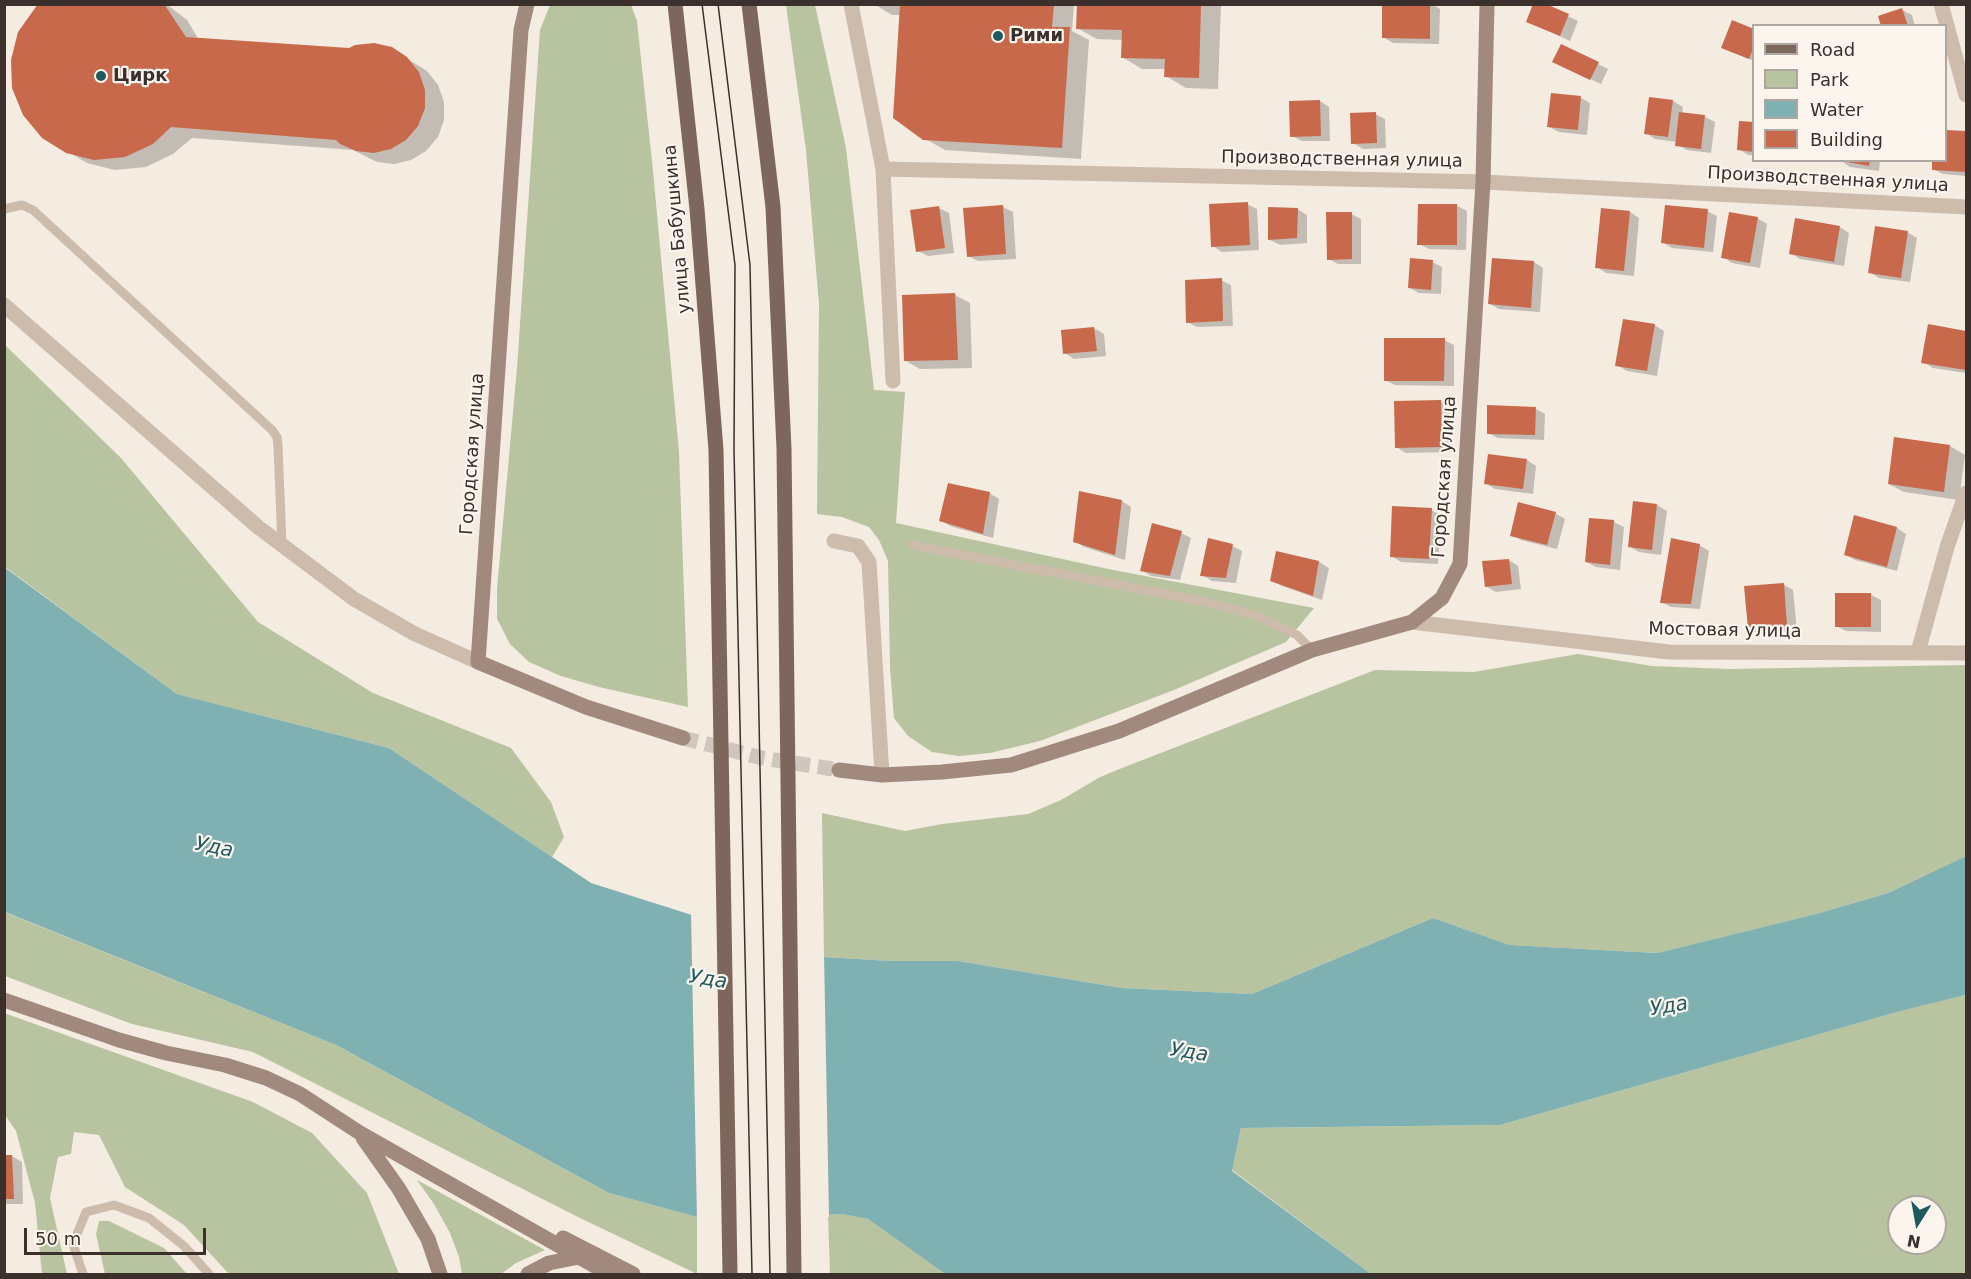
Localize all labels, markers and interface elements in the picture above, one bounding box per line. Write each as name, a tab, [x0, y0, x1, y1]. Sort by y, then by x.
legend	[1752, 24, 1947, 162]
place label: Рими	[1010, 25, 1063, 47]
marker: Рими	[991, 29, 1005, 43]
text: Road	[1810, 39, 1855, 60]
place label: Цирк	[113, 65, 167, 87]
marker: Цирк	[94, 69, 108, 83]
text: Park	[1810, 69, 1849, 90]
text: Water	[1810, 99, 1863, 120]
text: Building	[1810, 129, 1883, 150]
street label: улица Бабушкина	[660, 143, 696, 315]
street label: Производственная улица	[1221, 147, 1463, 173]
street label: Производственная улица	[1707, 163, 1949, 197]
street label: Городская улица	[457, 372, 489, 536]
street label: Городская улица	[1429, 395, 1461, 559]
street label: Мостовая улица	[1648, 619, 1802, 643]
water label: Уда	[193, 833, 235, 863]
water label: Уда	[687, 965, 729, 995]
water label: Уда	[1648, 992, 1690, 1022]
water label: Уда	[1168, 1038, 1210, 1068]
north arrow	[1887, 1195, 1947, 1255]
scale bar	[27, 1216, 208, 1254]
text: 50 m	[35, 1228, 81, 1249]
text: N	[1905, 1231, 1922, 1252]

